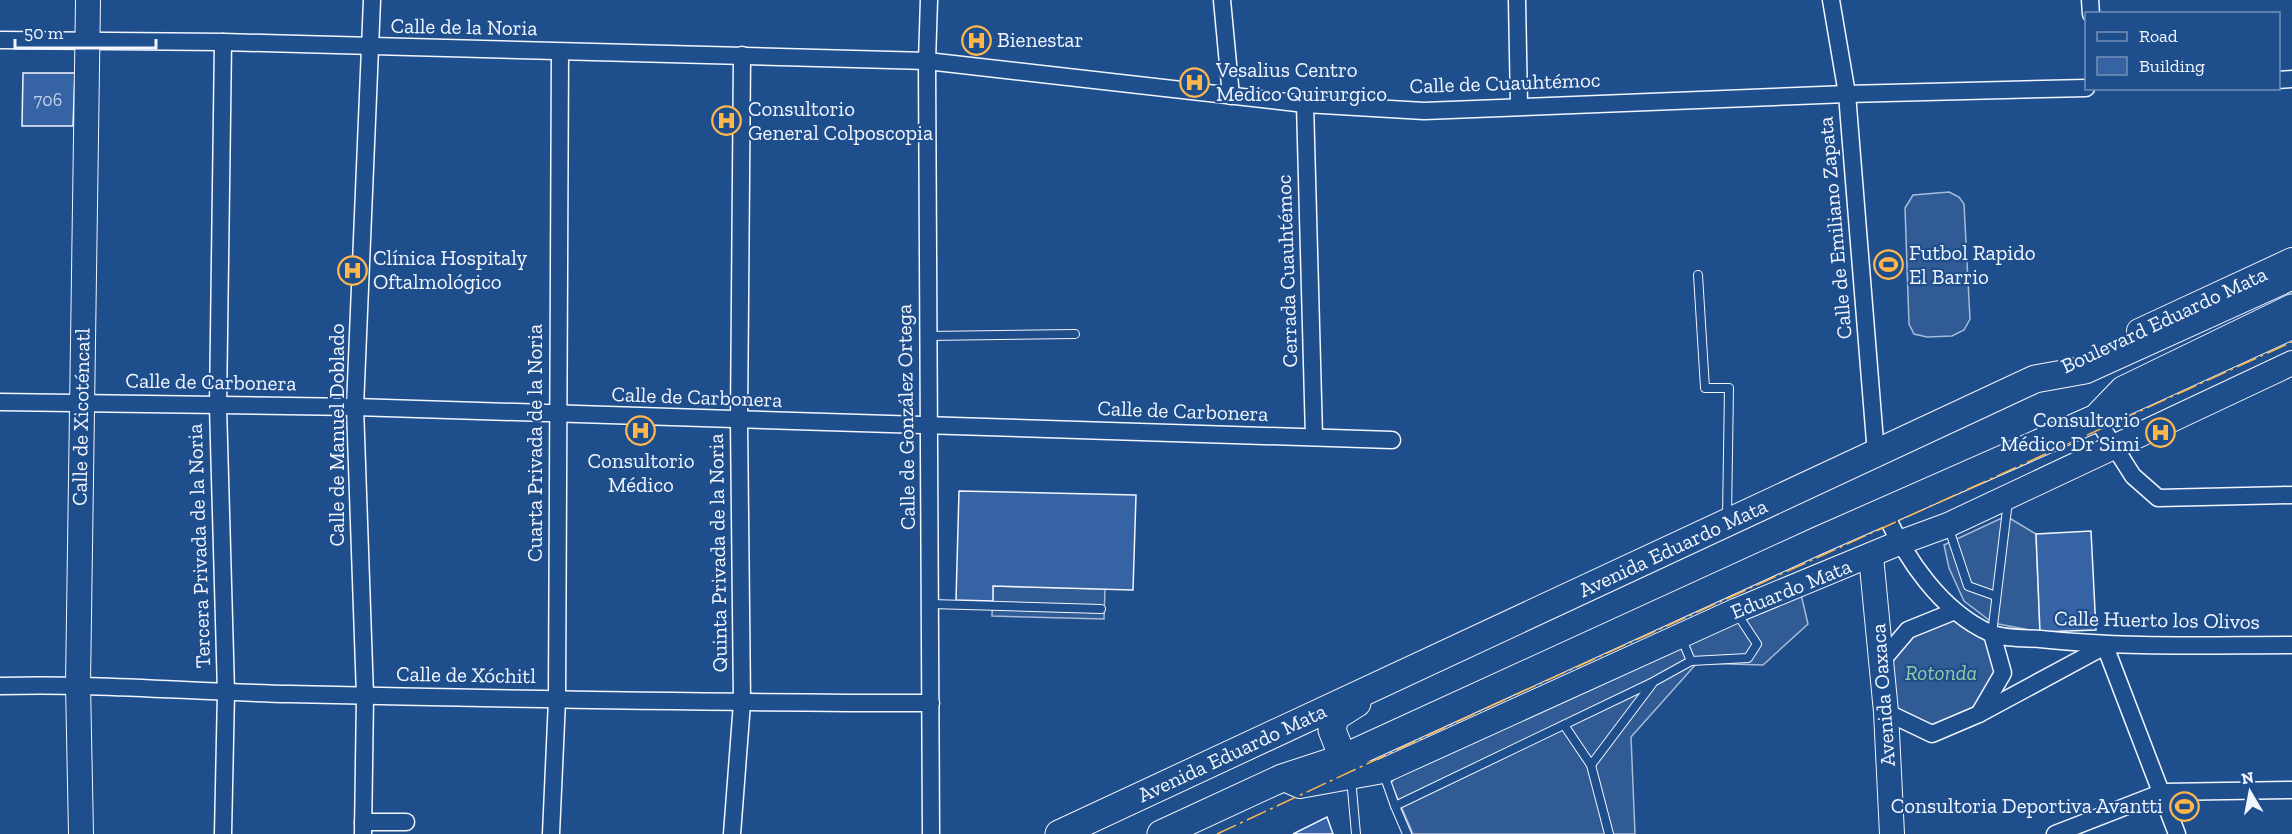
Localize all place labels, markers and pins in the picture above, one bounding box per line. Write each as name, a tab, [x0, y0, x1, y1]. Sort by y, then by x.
hospital icon: Bienestar	[960, 24, 992, 56]
place label: Bienestar	[997, 27, 1083, 52]
place label: Vesalius Centro Medico Quirurgico	[1215, 57, 1387, 106]
hospital icon: Vesalius Centro Medico Quirurgico	[1179, 66, 1211, 98]
place label: Consultorio General Colposcopia	[748, 96, 933, 145]
hospital icon: Consultorio General Colposcopia	[711, 105, 743, 137]
place label: Futbol Rapido El Barrio	[1909, 240, 2035, 289]
place label: Clínica Hospitaly Oftalmológico	[373, 245, 528, 294]
sports icon: Futbol Rapido El Barrio	[1872, 249, 1904, 281]
hospital icon: Clínica Hospitaly Oftalmológico	[336, 254, 368, 286]
place label: Consultorio Médico Dr Simi	[2000, 407, 2140, 456]
hospital icon: Consultorio Médico	[625, 414, 657, 446]
hospital icon: Consultorio Médico Dr Simi	[2145, 416, 2177, 448]
place label: Consultorio Médico	[588, 448, 694, 497]
sports icon: Consultoria Deportiva Avantti	[2168, 790, 2200, 822]
place label: Consultoria Deportiva Avantti	[1891, 793, 2163, 818]

